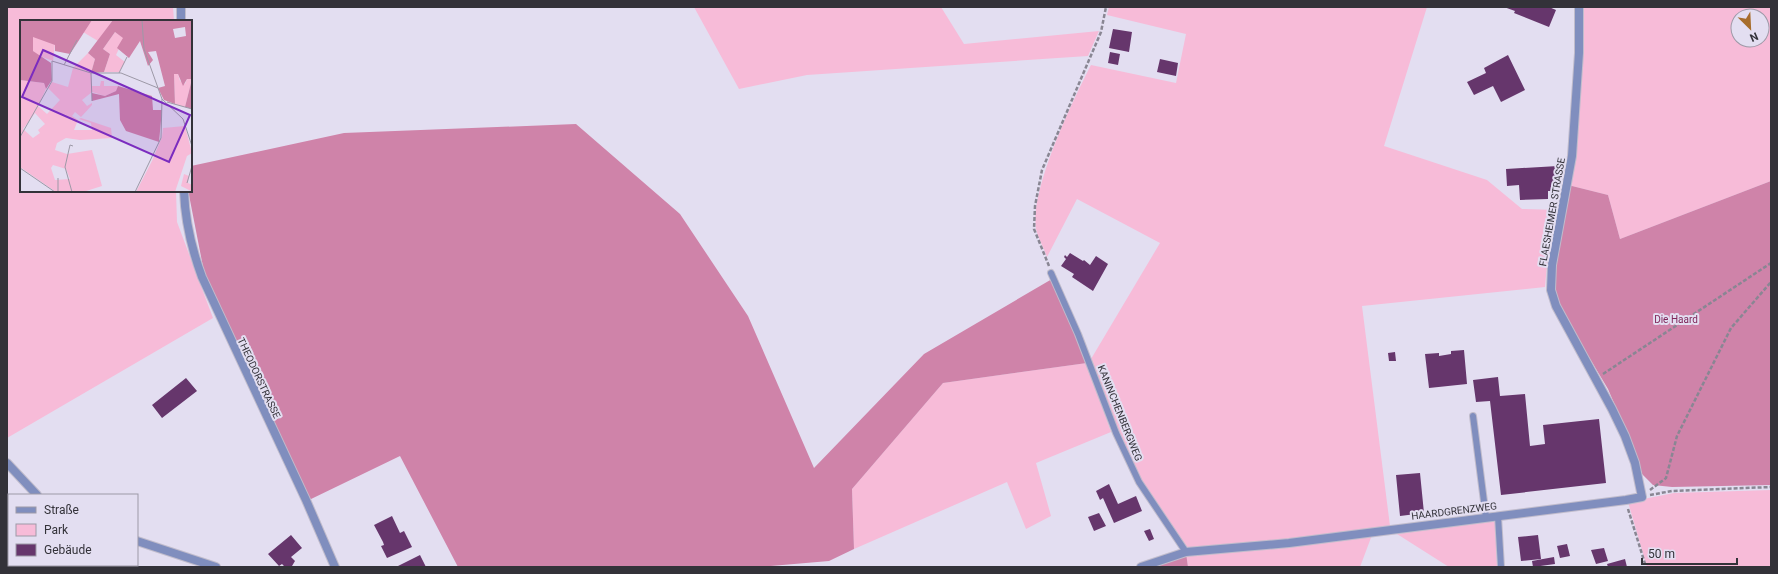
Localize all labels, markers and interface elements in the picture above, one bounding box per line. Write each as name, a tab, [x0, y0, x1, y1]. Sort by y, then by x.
north arrow	[1730, 8, 1770, 48]
inset map	[20, 20, 192, 192]
text: N	[1747, 29, 1760, 44]
street label: FLAESHEIMER STRASSE	[1537, 157, 1567, 267]
park label: Die Haard	[1654, 314, 1698, 325]
street label: THEODORSTRASSE	[236, 336, 283, 420]
street label: KANINCHENBERGWEG	[1096, 363, 1144, 463]
legend	[8, 494, 138, 566]
street label: HAARDGRENZWEG	[1411, 500, 1498, 522]
text: Straße	[44, 503, 79, 517]
text: Park	[44, 523, 69, 537]
scale bar	[1642, 540, 1737, 566]
text: Gebäude	[44, 543, 92, 557]
text: 50 m	[1648, 547, 1675, 561]

